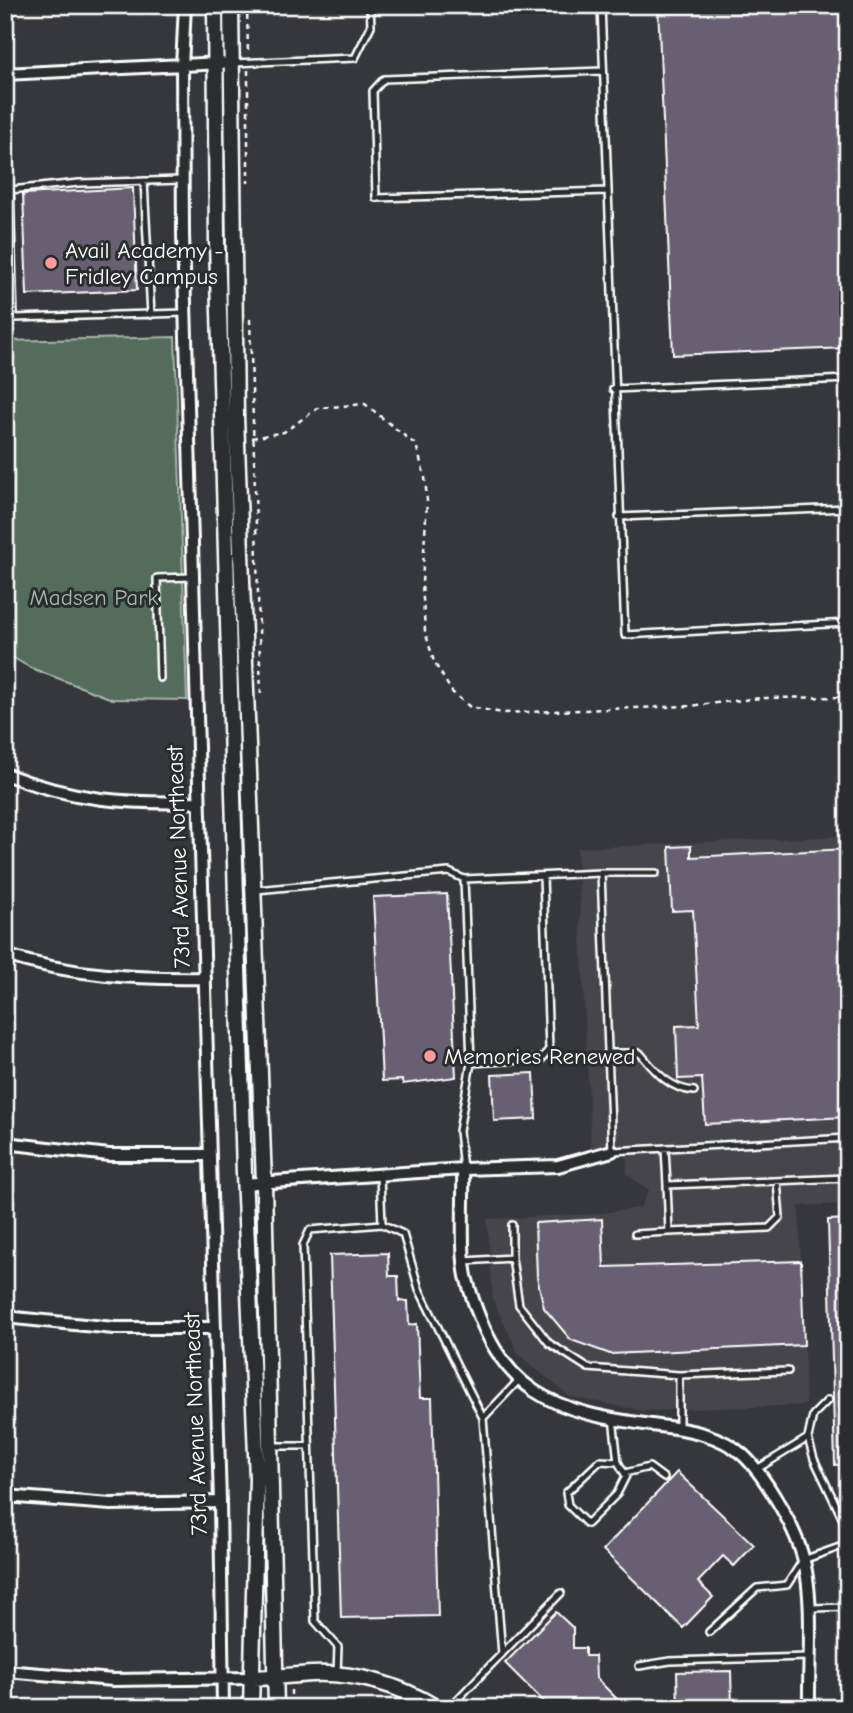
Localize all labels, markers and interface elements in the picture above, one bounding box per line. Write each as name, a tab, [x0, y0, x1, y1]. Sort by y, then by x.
place label: Avail Academy - Fridley Campus	[65, 237, 224, 290]
marker: Avail Academy - Fridley Campus	[43, 255, 59, 271]
park label: Madsen Park	[30, 584, 158, 611]
street label: 73rd Avenue Northeast	[161, 743, 196, 969]
place label: Memories Renewed	[444, 1043, 635, 1070]
marker: Memories Renewed	[422, 1048, 438, 1064]
street label: 73rd Avenue Northeast	[178, 1310, 213, 1536]

